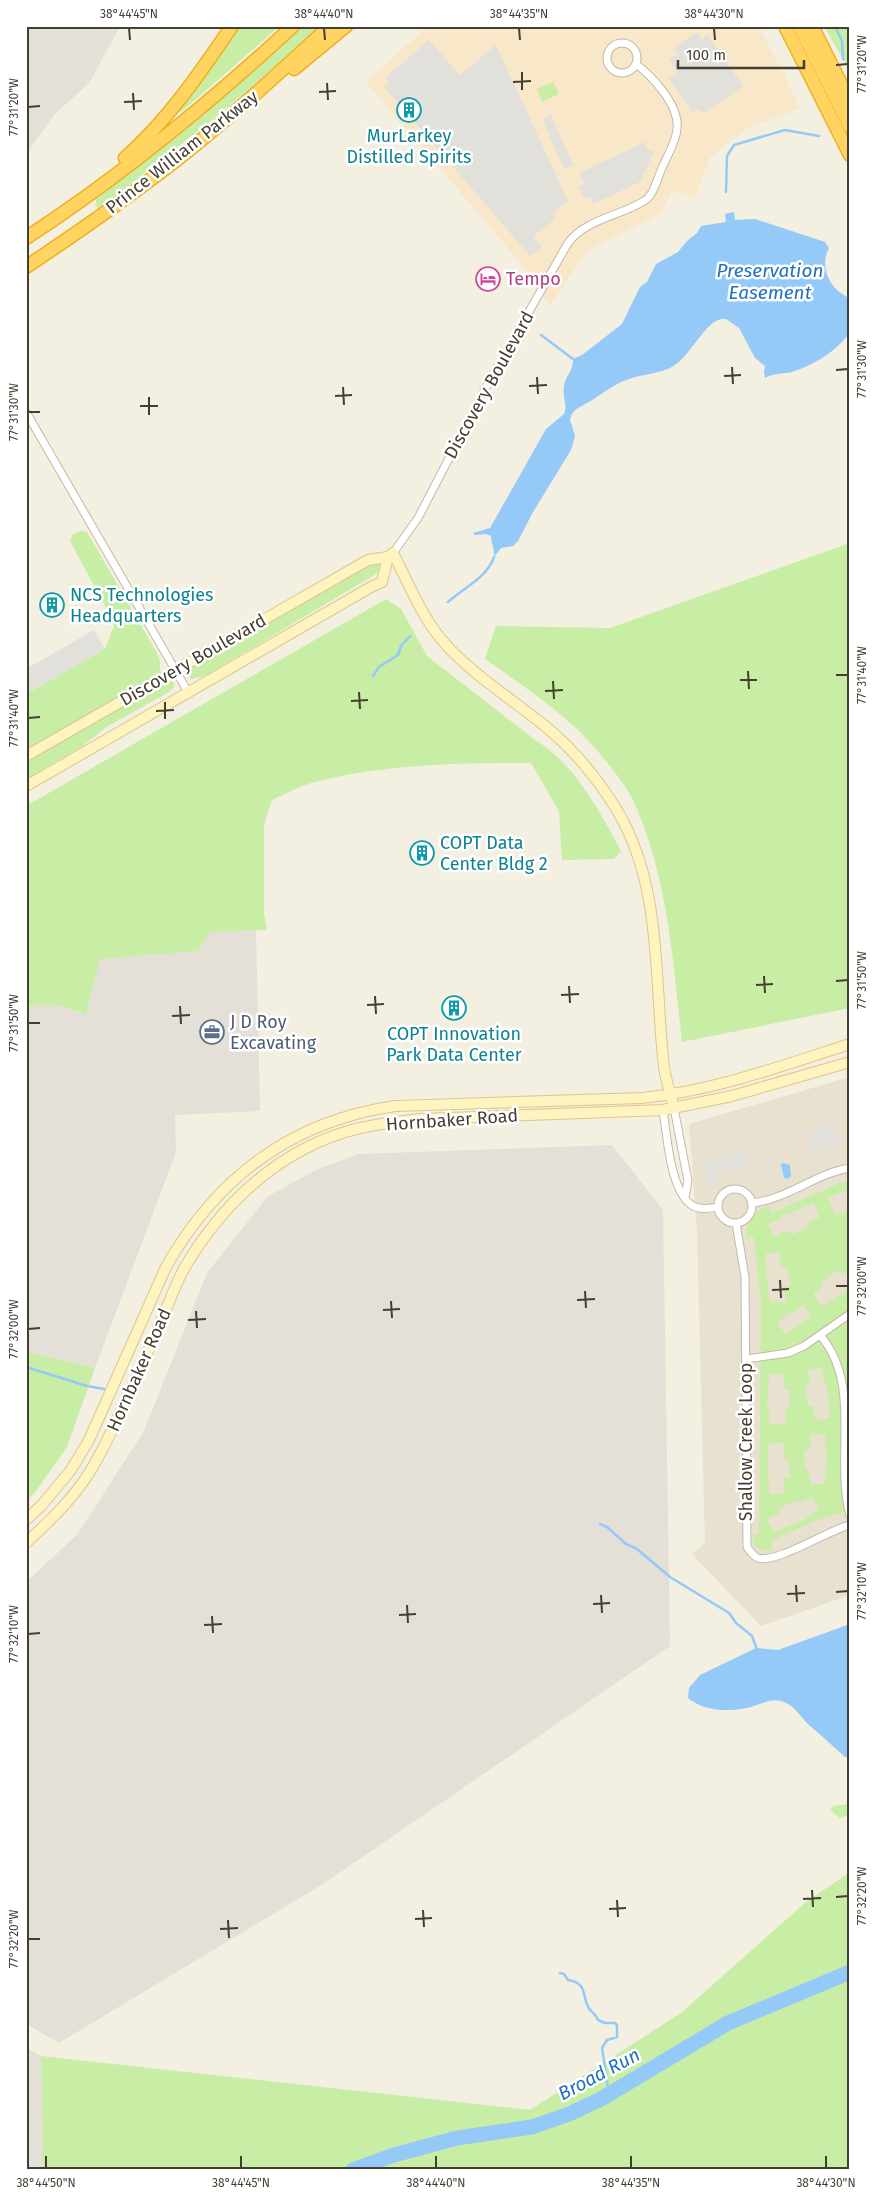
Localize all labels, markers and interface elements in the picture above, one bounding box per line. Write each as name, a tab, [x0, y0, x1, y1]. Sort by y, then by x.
text: 38°44'45"N	[100, 7, 158, 21]
text: 38°44'40"N	[294, 7, 354, 21]
text: 38°44'35"N	[490, 7, 548, 21]
text: 38°44'30"N	[684, 7, 744, 21]
text: 77°31'20"W	[855, 35, 869, 93]
scale bar	[678, 38, 805, 70]
text: 100 m	[686, 46, 726, 64]
text: 77°31'20"W	[7, 78, 21, 136]
street label: Prince William Parkway	[101, 86, 263, 218]
building icon: MurLarkey Distilled Spirits	[396, 97, 422, 123]
place label: MurLarkey Distilled Spirits	[347, 125, 471, 168]
water label: Preservation Easement	[717, 259, 823, 304]
hotel icon: Tempo	[475, 266, 501, 292]
place label: Tempo	[506, 268, 561, 290]
street label: Discovery Boulevard	[439, 307, 539, 463]
text: 77°31'30"W	[855, 340, 869, 398]
text: 77°31'30"W	[7, 383, 21, 441]
place label: NCS Technologies Headquarters	[70, 584, 213, 627]
building icon: NCS Technologies Headquarters	[39, 592, 65, 618]
street label: Discovery Boulevard	[116, 609, 270, 711]
text: 77°31'40"W	[855, 646, 869, 704]
text: 77°31'40"W	[7, 689, 21, 747]
place label: COPT Data Center Bldg 2	[440, 832, 548, 875]
building icon: COPT Data Center Bldg 2	[409, 840, 435, 866]
text: 77°31'50"W	[855, 951, 869, 1009]
text: 77°31'50"W	[7, 994, 21, 1052]
building icon: COPT Innovation Park Data Center	[441, 995, 467, 1021]
place label: J D Roy Excavating	[230, 1011, 317, 1054]
office icon: J D Roy Excavating	[199, 1019, 225, 1045]
place label: COPT Innovation Park Data Center	[386, 1023, 522, 1066]
street label: Hornbaker Road	[385, 1104, 519, 1136]
text: 77°32'00"W	[855, 1256, 869, 1316]
text: 77°32'00"W	[7, 1299, 21, 1359]
street label: Hornbaker Road	[102, 1305, 176, 1435]
street label: Shallow Creek Loop	[735, 1363, 757, 1521]
text: 77°32'10"W	[855, 1562, 869, 1620]
text: 77°32'10"W	[7, 1605, 21, 1663]
text: 77°32'20"W	[855, 1867, 869, 1925]
text: 77°32'20"W	[7, 1910, 21, 1968]
water label: Broad Run	[554, 2043, 644, 2105]
text: 38°44'50"N	[16, 2176, 76, 2190]
text: 38°44'45"N	[212, 2176, 270, 2190]
text: 38°44'40"N	[406, 2176, 466, 2190]
text: 38°44'35"N	[602, 2176, 660, 2190]
text: 38°44'30"N	[796, 2176, 856, 2190]

